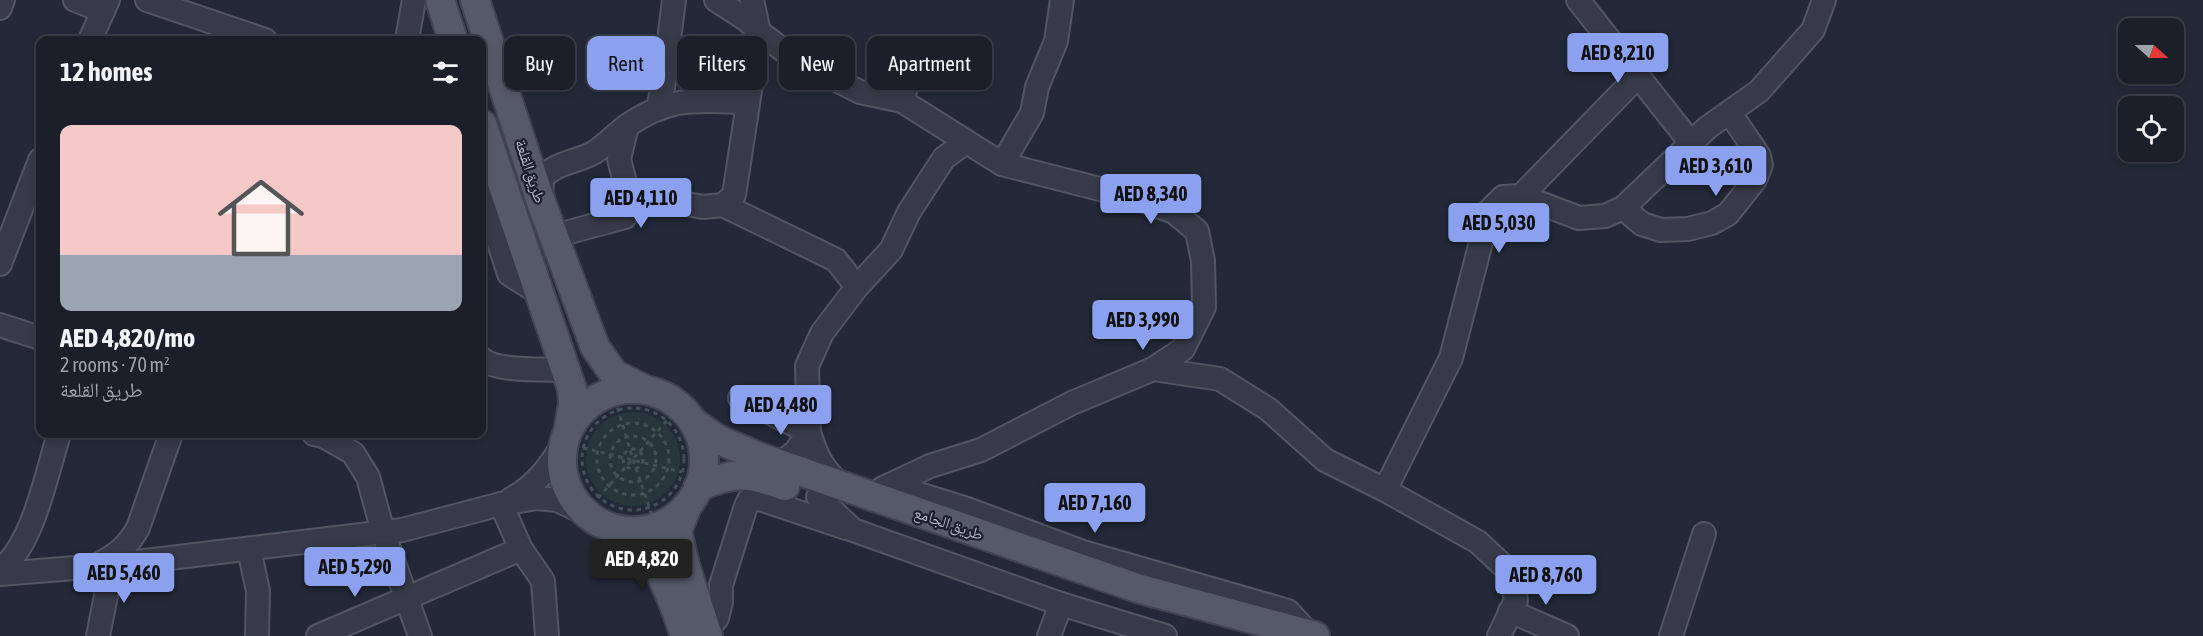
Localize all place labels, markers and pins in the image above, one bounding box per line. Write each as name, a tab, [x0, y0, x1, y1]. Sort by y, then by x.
pin: AED 8,210	[1549, 33, 1687, 84]
pin: AED 3,610	[1647, 146, 1785, 197]
pin: AED 8,340	[1082, 174, 1220, 225]
pin: AED 4,110	[572, 178, 710, 229]
pin: AED 5,030	[1430, 203, 1568, 254]
pin: AED 3,990	[1074, 300, 1212, 351]
pin: AED 4,480	[712, 385, 850, 436]
pin: AED 7,160	[1026, 483, 1164, 534]
pin: AED 4,820	[573, 539, 711, 590]
pin: AED 5,290	[286, 547, 424, 598]
pin: AED 5,460	[55, 553, 193, 604]
pin: AED 8,760	[1477, 555, 1615, 606]

